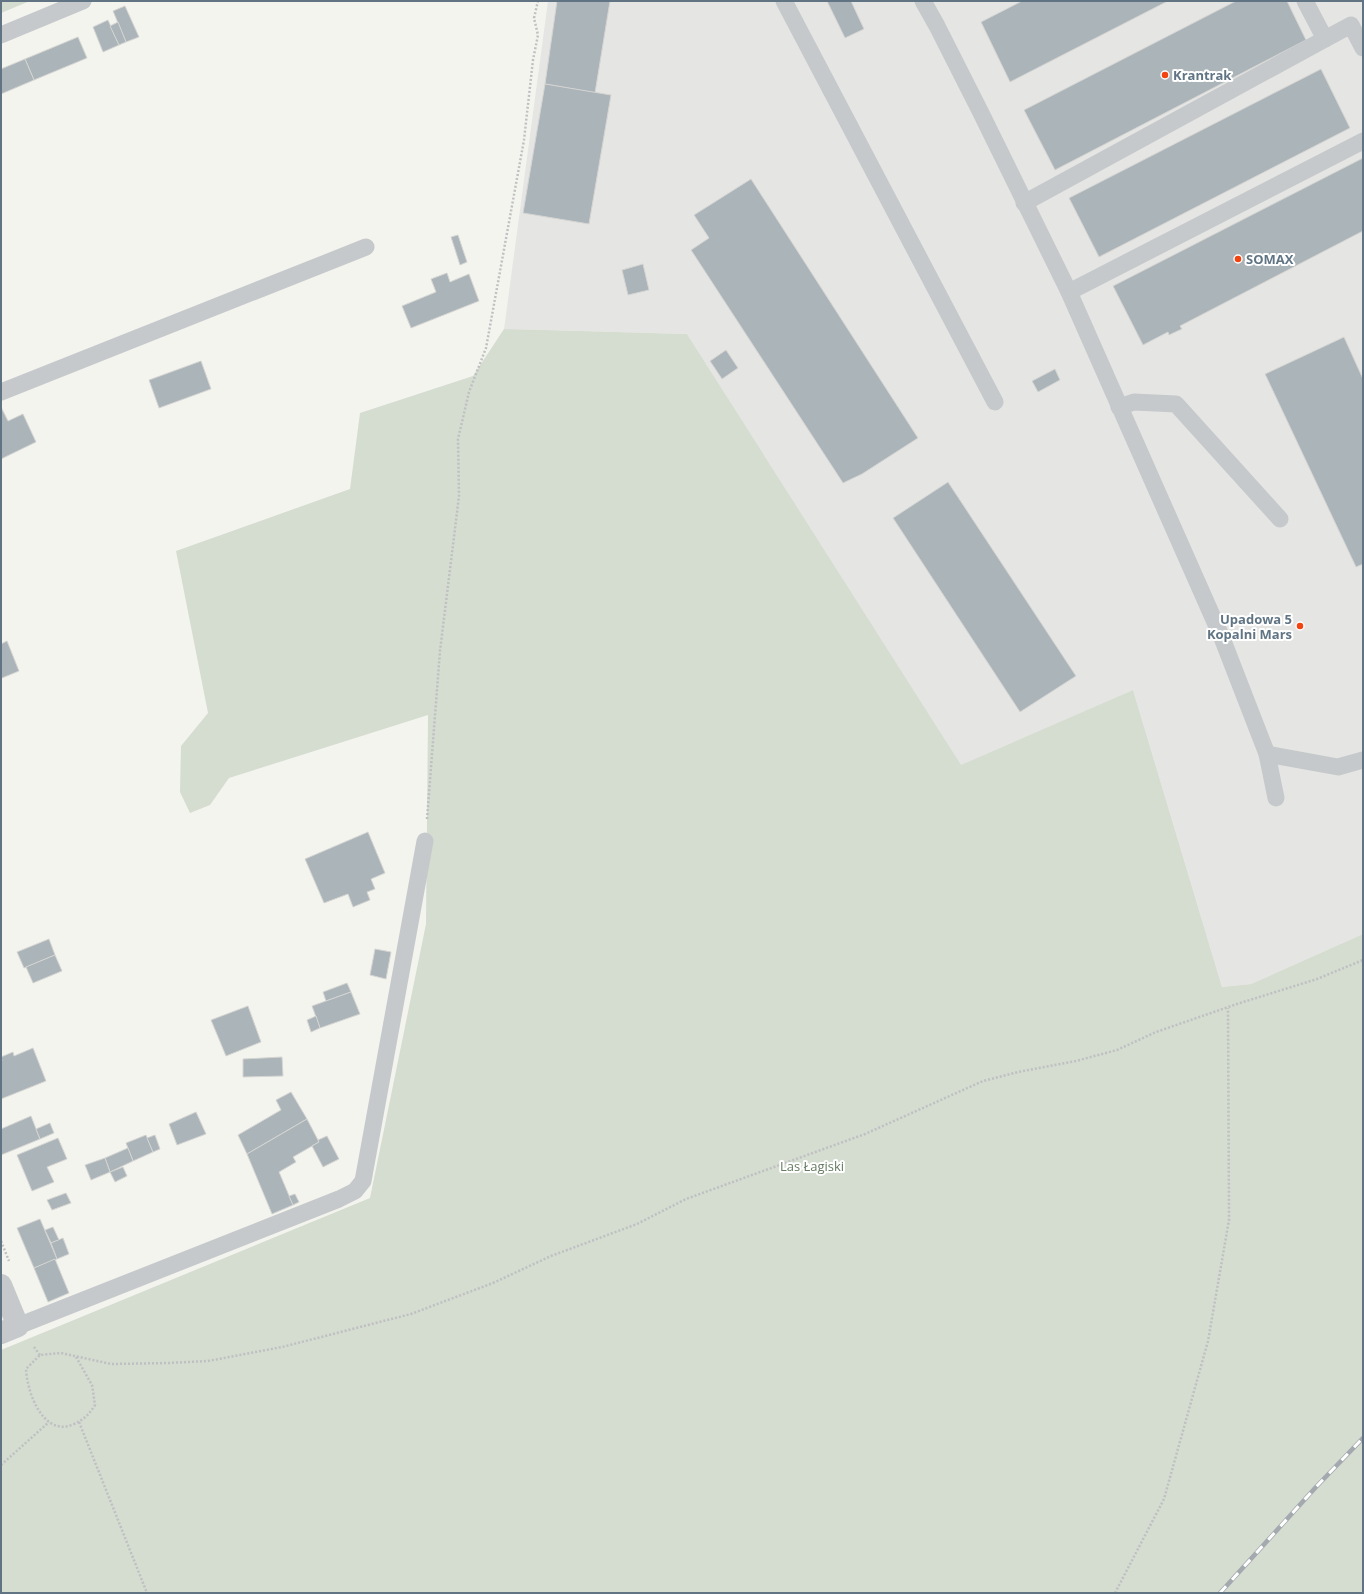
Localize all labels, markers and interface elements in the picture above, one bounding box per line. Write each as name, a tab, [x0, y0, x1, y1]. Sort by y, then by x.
place label: Krantrak	[1173, 66, 1232, 84]
marker: Krantrak	[1160, 70, 1170, 80]
place label: SOMAX	[1246, 250, 1294, 268]
marker: SOMAX	[1233, 254, 1243, 264]
place label: Upadowa 5 Kopalni Mars	[1207, 610, 1292, 643]
marker: Upadowa 5 Kopalni Mars	[1295, 621, 1305, 631]
park label: Las Łagiski	[780, 1157, 844, 1175]

